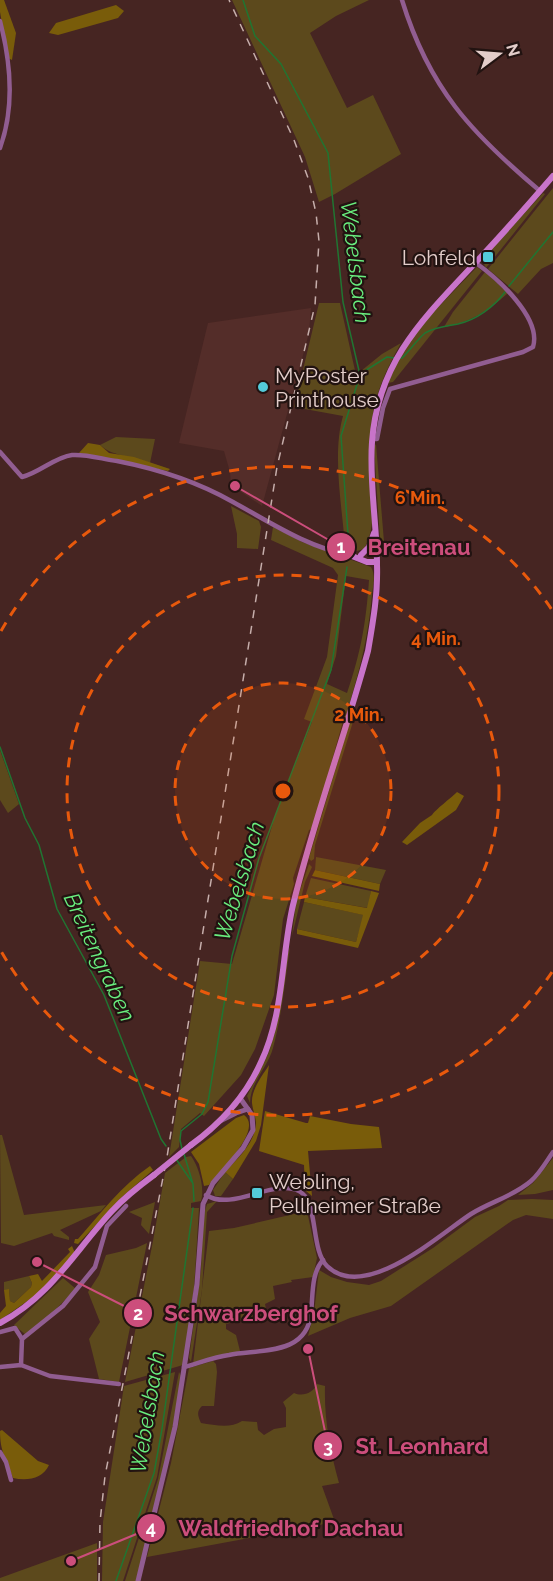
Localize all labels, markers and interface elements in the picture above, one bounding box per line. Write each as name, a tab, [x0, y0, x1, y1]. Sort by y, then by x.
north arrow	[469, 24, 529, 84]
text: N	[502, 42, 524, 58]
water label: Webelsbach	[336, 199, 376, 325]
place label: Lohfeld	[402, 245, 476, 270]
marker: Lohfeld	[481, 250, 495, 264]
place label: MyPoster Printhouse	[275, 363, 379, 412]
marker: MyPoster Printhouse	[256, 380, 270, 394]
text: 6 Min.	[395, 487, 445, 508]
callout: Breitenau	[326, 527, 483, 567]
text: Breitenau	[367, 534, 471, 560]
text: 1	[337, 536, 346, 557]
text: 4 Min.	[411, 628, 461, 649]
text: 2 Min.	[334, 704, 384, 725]
centre of rings	[273, 781, 293, 801]
water label: Webelsbach	[209, 818, 269, 944]
water label: Breitengraben	[59, 888, 141, 1026]
place label: Webling, Pellheimer Straße	[269, 1169, 441, 1218]
marker: Webling, Pellheimer Straße	[250, 1186, 264, 1200]
callout: Schwarzberghof	[123, 1293, 350, 1333]
text: Schwarzberghof	[164, 1300, 338, 1326]
text: 2	[133, 1303, 143, 1324]
water label: Webelsbach	[125, 1349, 169, 1475]
callout: St. Leonhard	[313, 1426, 500, 1466]
text: St. Leonhard	[356, 1433, 488, 1459]
text: 3	[323, 1436, 333, 1457]
callout: Waldfriedhof Dachau	[136, 1508, 415, 1548]
text: Waldfriedhof Dachau	[179, 1515, 403, 1541]
text: 4	[146, 1517, 156, 1538]

